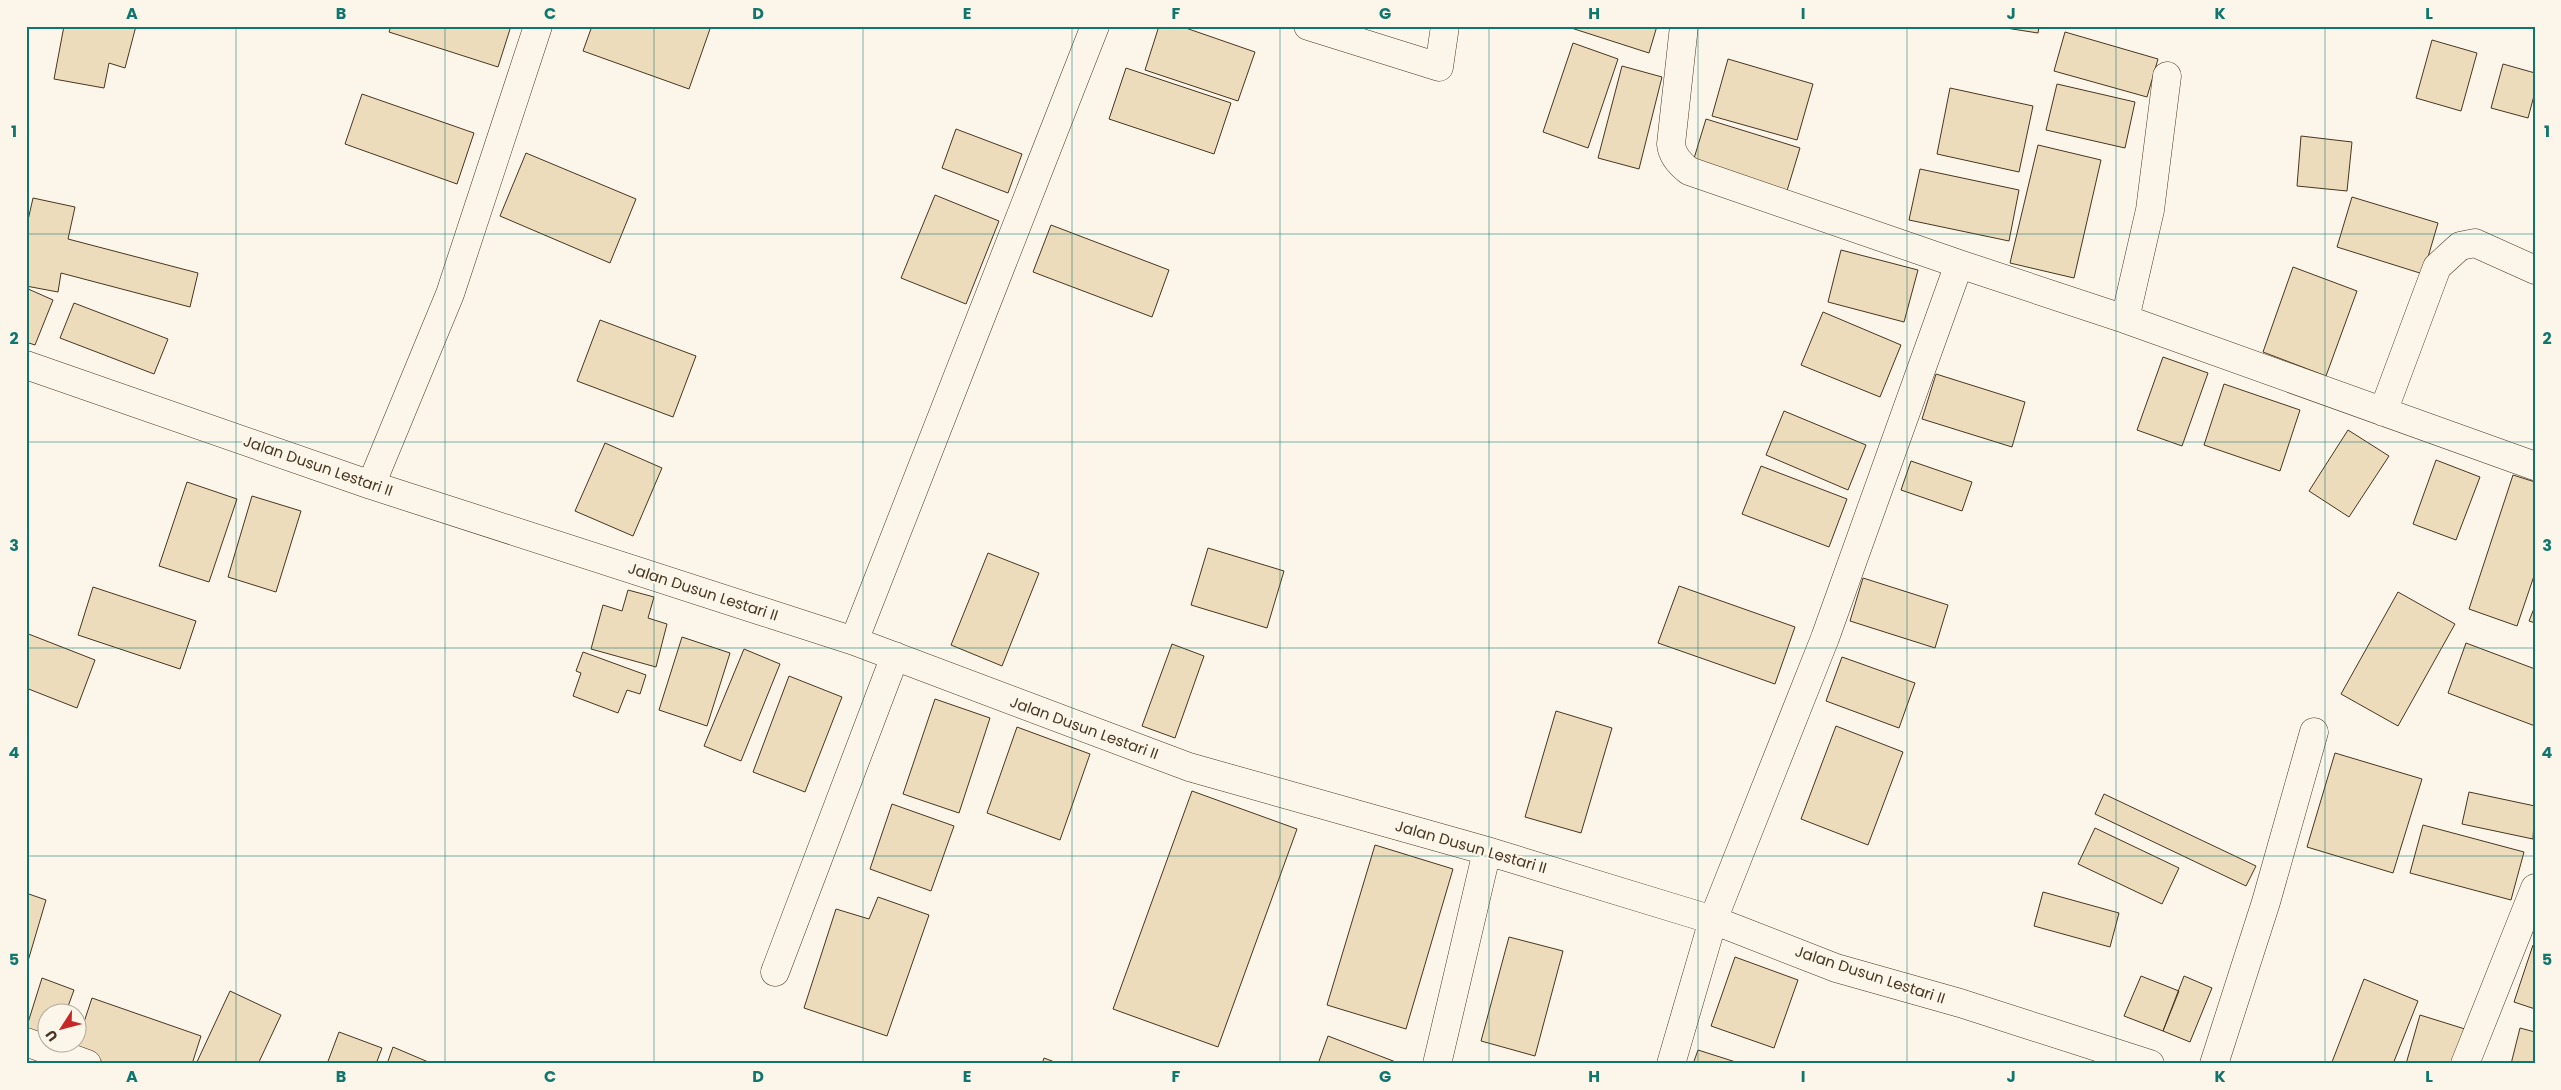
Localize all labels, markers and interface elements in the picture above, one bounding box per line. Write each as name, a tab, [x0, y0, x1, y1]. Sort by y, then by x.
text: A	[126, 2, 138, 25]
text: B	[336, 2, 346, 25]
text: C	[544, 2, 556, 25]
text: D	[752, 2, 764, 25]
text: E	[963, 2, 971, 25]
text: F	[1172, 2, 1181, 25]
text: G	[1379, 2, 1391, 25]
text: H	[1588, 2, 1600, 25]
text: I	[1801, 2, 1805, 25]
text: J	[2006, 2, 2016, 25]
text: K	[2214, 2, 2226, 25]
text: L	[2425, 2, 2433, 25]
text: 1	[11, 120, 17, 143]
text: 1	[2544, 120, 2550, 143]
text: 2	[9, 327, 19, 350]
text: 2	[2542, 327, 2552, 350]
street label: Jalan Dusun Lestari II	[241, 430, 396, 501]
text: 3	[9, 534, 19, 557]
text: 3	[2542, 534, 2552, 557]
street label: Jalan Dusun Lestari II	[625, 557, 781, 626]
street label: Jalan Dusun Lestari II	[1007, 691, 1161, 764]
text: 4	[9, 741, 20, 764]
text: 4	[2542, 741, 2553, 764]
street label: Jalan Dusun Lestari II	[1393, 815, 1549, 878]
street label: Jalan Dusun Lestari II	[1792, 940, 1948, 1009]
text: 5	[9, 948, 19, 971]
text: 5	[2542, 948, 2552, 971]
north arrow	[38, 1002, 88, 1052]
text: U	[40, 1026, 62, 1046]
text: A	[126, 1065, 138, 1088]
text: B	[336, 1065, 346, 1088]
text: C	[544, 1065, 556, 1088]
text: D	[752, 1065, 764, 1088]
text: E	[963, 1065, 971, 1088]
text: F	[1172, 1065, 1181, 1088]
text: G	[1379, 1065, 1391, 1088]
text: H	[1588, 1065, 1600, 1088]
text: I	[1801, 1065, 1805, 1088]
text: J	[2006, 1065, 2016, 1088]
text: K	[2214, 1065, 2226, 1088]
text: L	[2425, 1065, 2433, 1088]

